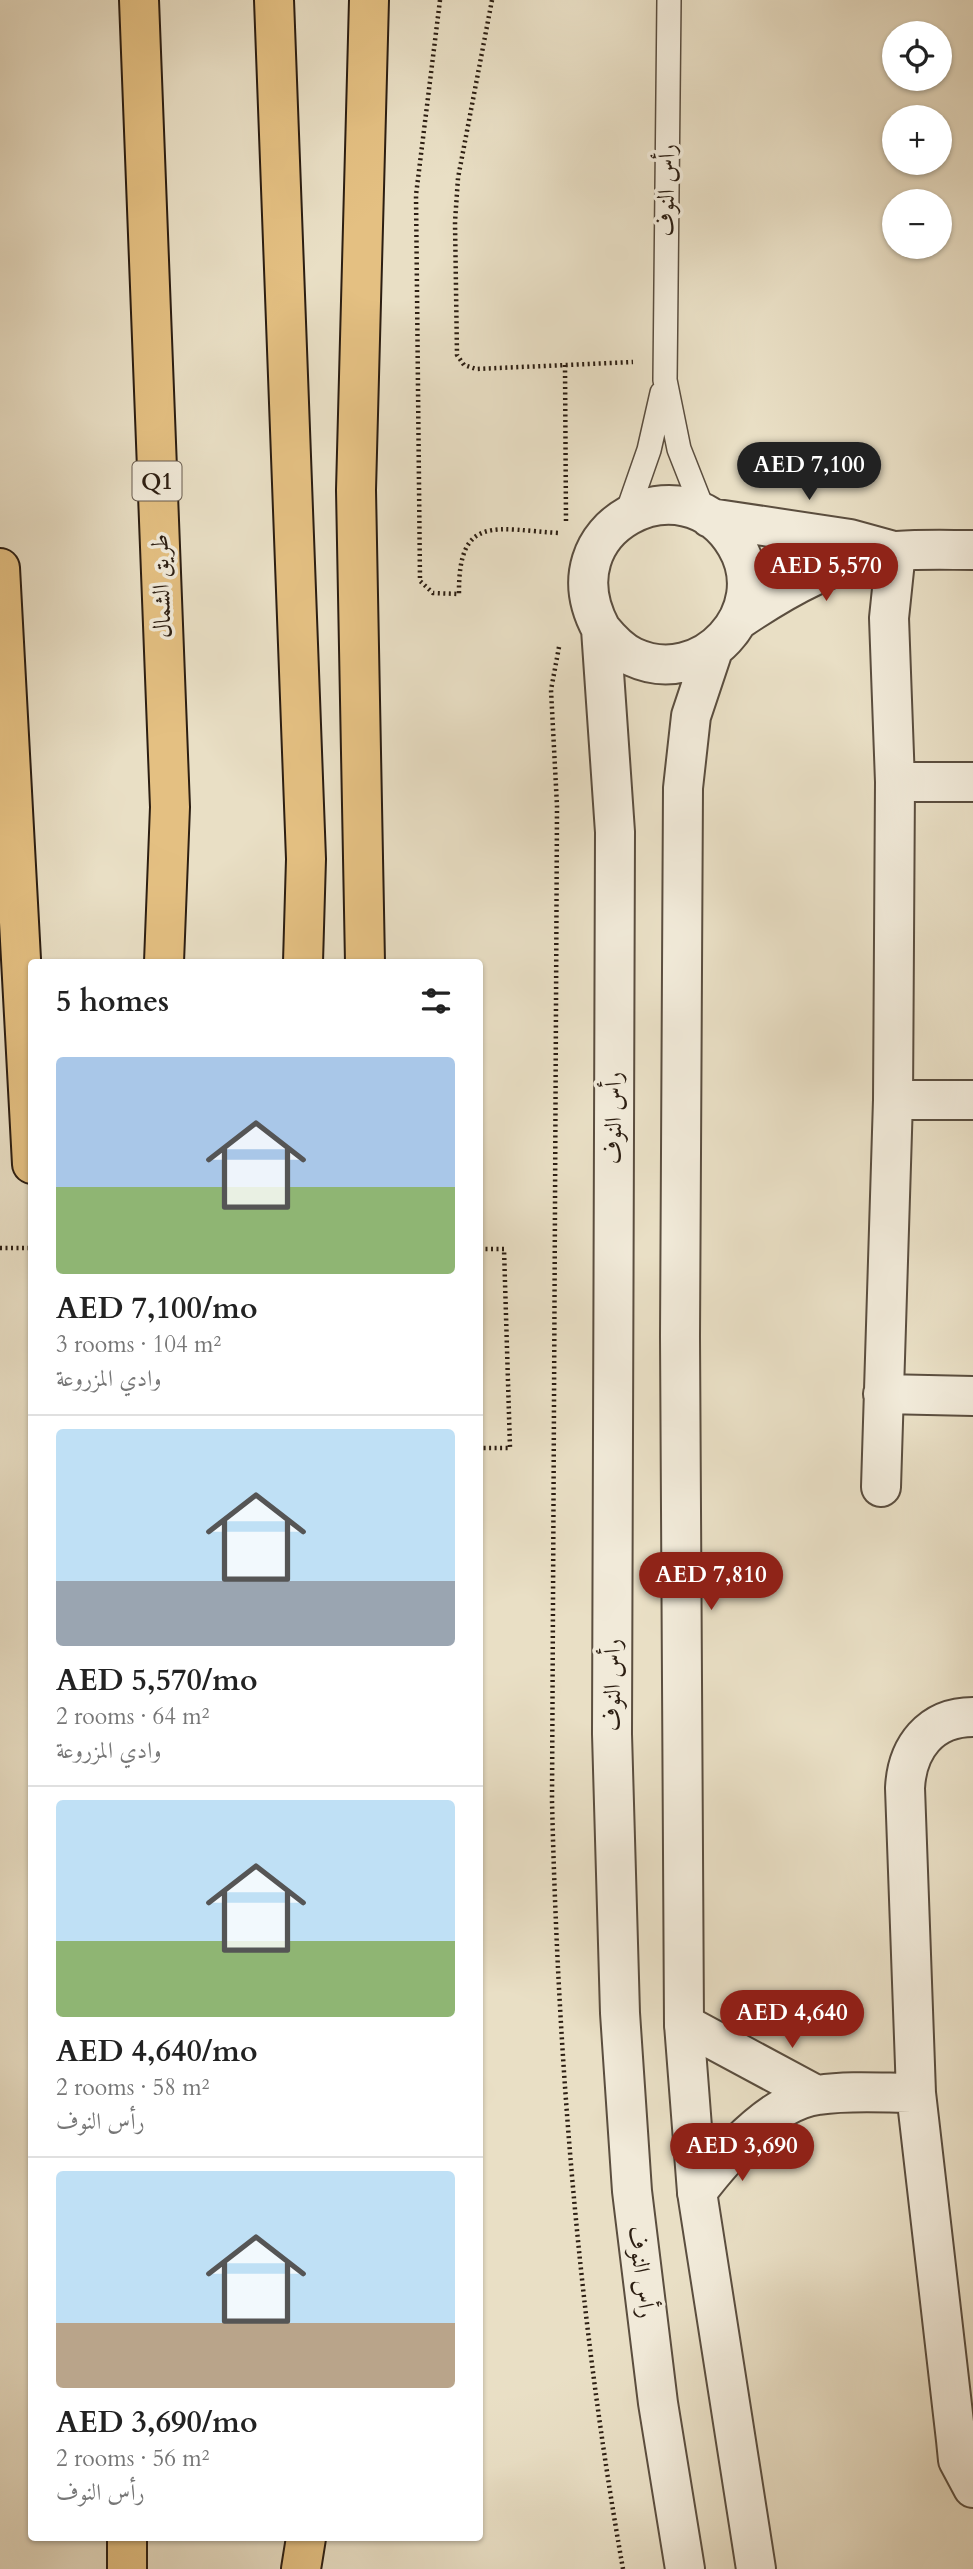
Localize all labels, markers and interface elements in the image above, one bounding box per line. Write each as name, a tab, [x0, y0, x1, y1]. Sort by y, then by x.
map controls	[882, 21, 952, 259]
button: locate	[882, 21, 952, 91]
button: +	[882, 105, 952, 175]
street label: رأس النوف	[648, 143, 684, 237]
button: −	[882, 189, 952, 259]
pin: AED 7,100	[729, 442, 889, 502]
text: AED 7,100	[753, 449, 865, 480]
road number: Q1	[132, 461, 182, 500]
street label: طريق الشمال	[143, 533, 180, 639]
pin: AED 5,570	[746, 544, 906, 603]
text: AED 5,570	[770, 550, 882, 581]
text: 5 homes	[56, 981, 169, 1022]
icon: filters	[417, 982, 455, 1020]
street label: رأس النوف	[596, 1072, 630, 1164]
icon: home	[193, 1102, 319, 1228]
text: AED 7,100/mo	[56, 1288, 258, 1329]
text: 3 rooms · 104 m²	[56, 1329, 221, 1360]
text: وادي المزروعة	[56, 1363, 161, 1394]
icon: home	[193, 1474, 319, 1600]
pin: AED 7,810	[631, 1552, 791, 1612]
text: AED 7,810	[655, 1559, 767, 1590]
street label: رأس النوف	[595, 1639, 629, 1731]
text: AED 5,570/mo	[56, 1660, 258, 1701]
text: 2 rooms · 64 m²	[56, 1701, 209, 1732]
text: وادي المزروعة	[56, 1735, 161, 1766]
icon: home	[193, 1845, 319, 1971]
pin: AED 4,640	[712, 1990, 872, 2050]
text: AED 4,640	[736, 1997, 848, 2028]
text: AED 4,640/mo	[56, 2031, 258, 2072]
text: 2 rooms · 58 m²	[56, 2072, 209, 2103]
text: رأس النوف	[56, 2106, 145, 2137]
pin: AED 3,690	[662, 2124, 822, 2183]
text: AED 3,690	[686, 2130, 798, 2161]
icon: home	[193, 2216, 319, 2342]
street label: رأس النوف	[619, 2224, 665, 2320]
text: AED 3,690/mo	[56, 2402, 258, 2443]
text: 2 rooms · 56 m²	[56, 2443, 209, 2474]
text: رأس النوف	[56, 2477, 145, 2508]

